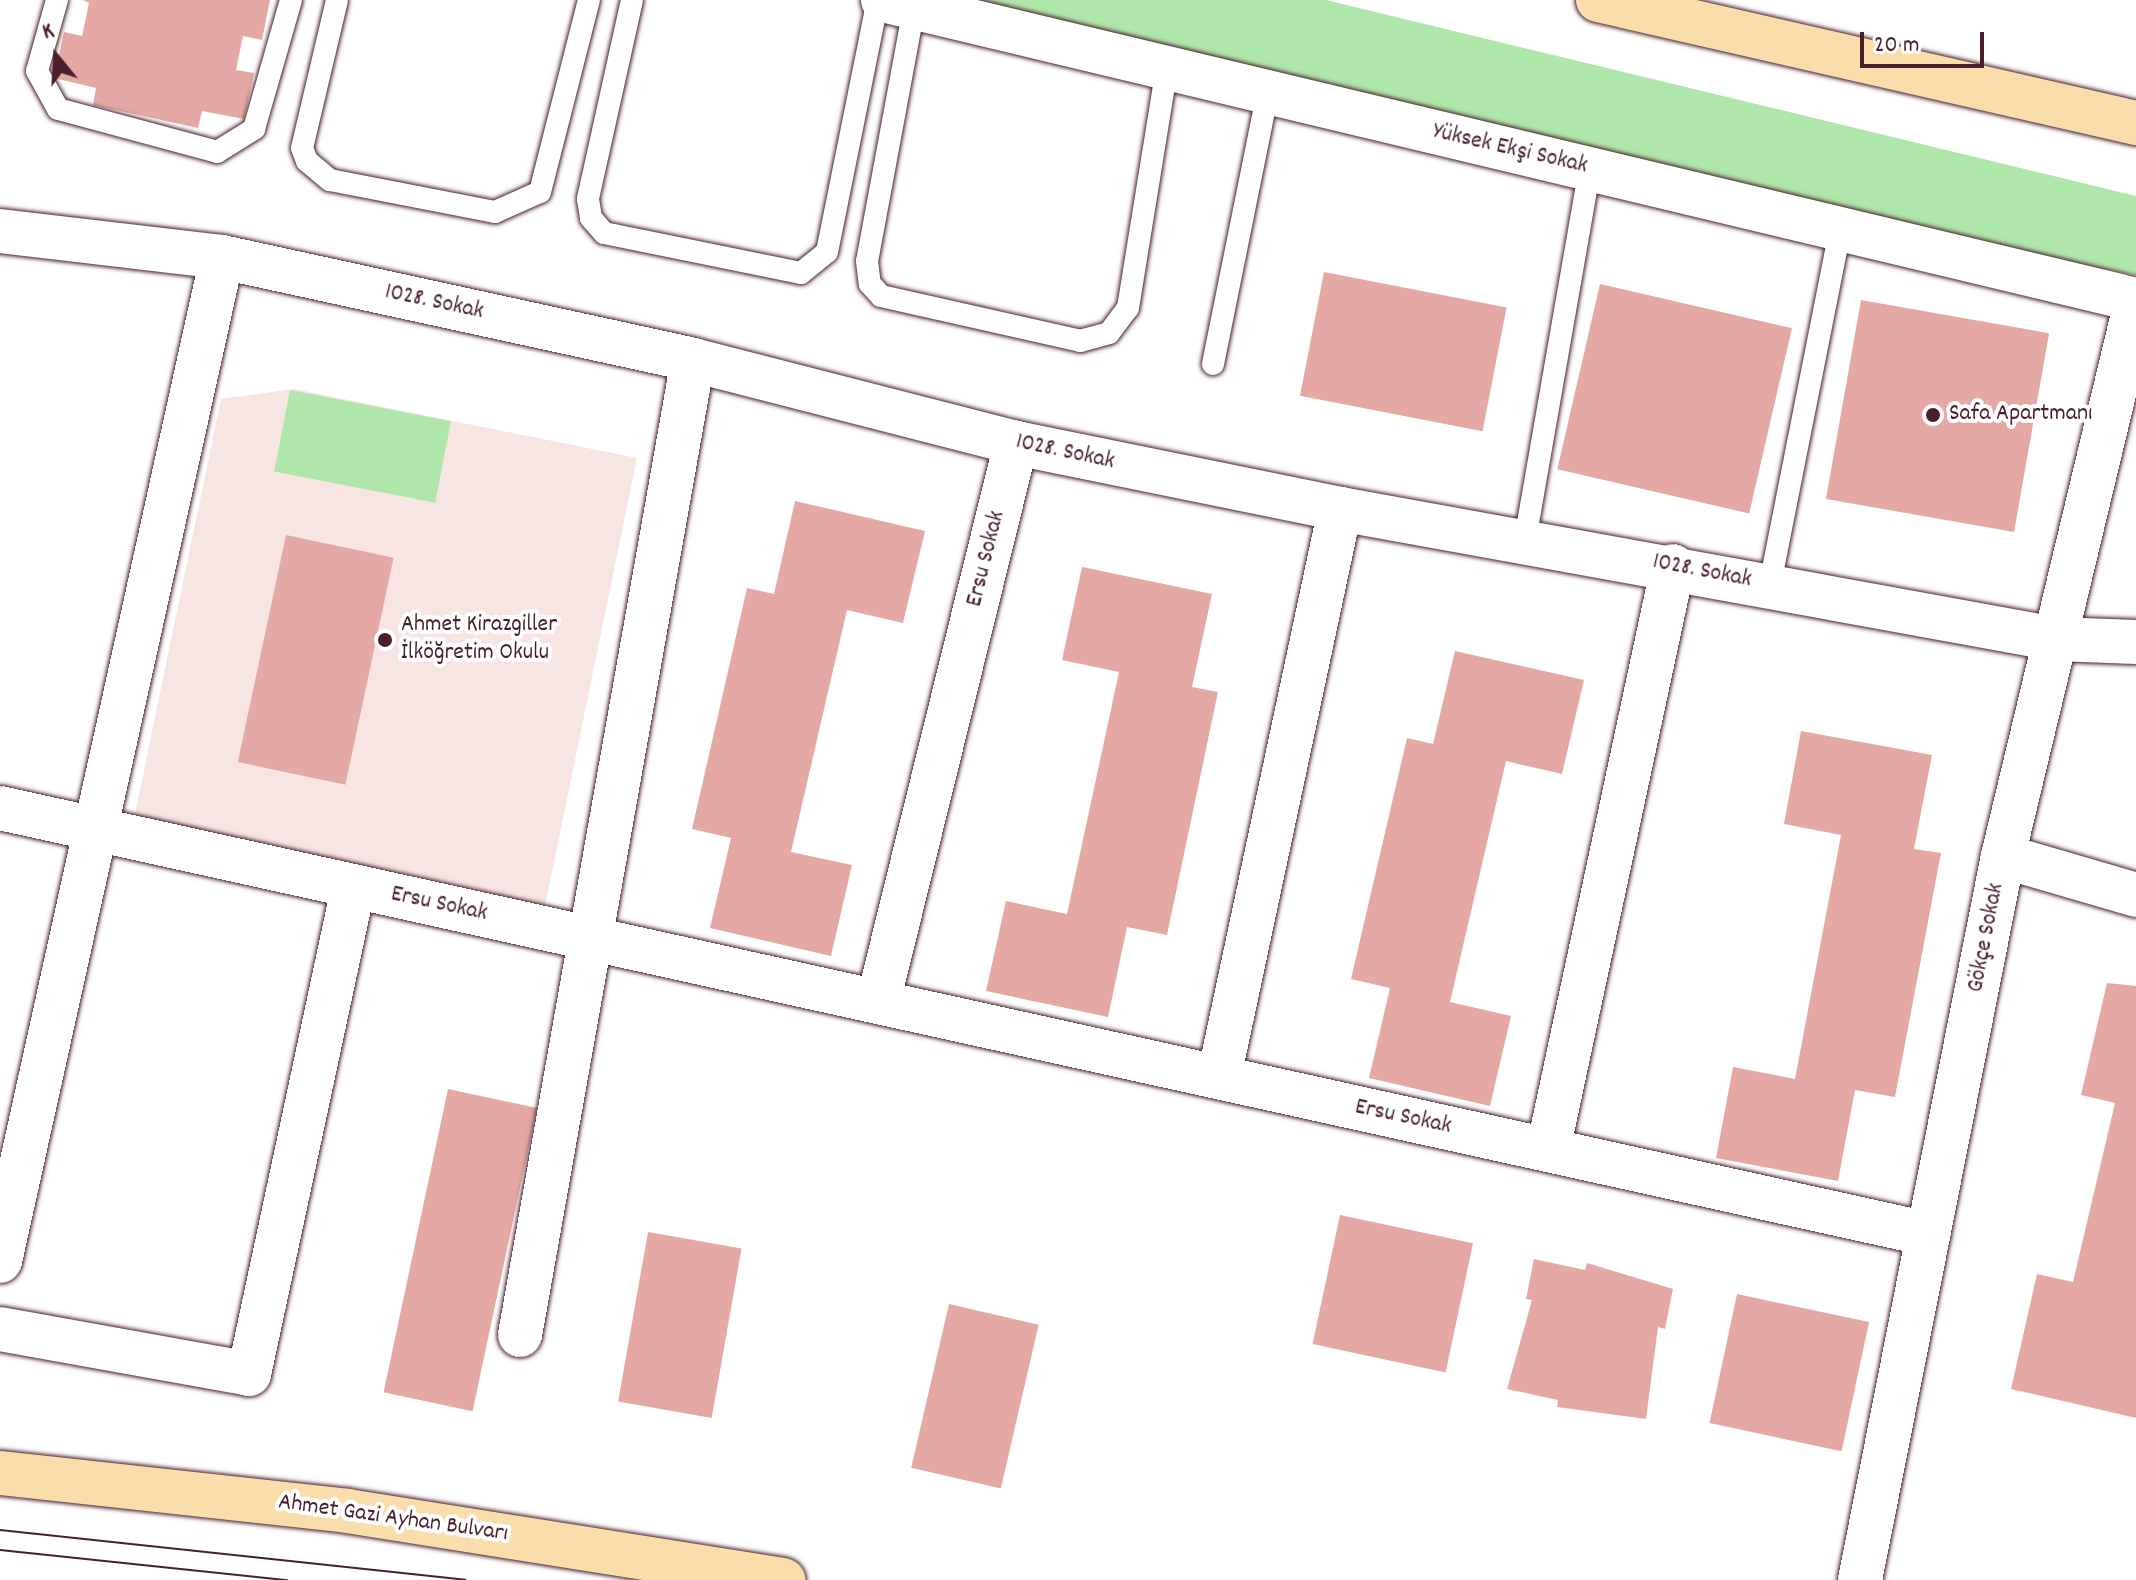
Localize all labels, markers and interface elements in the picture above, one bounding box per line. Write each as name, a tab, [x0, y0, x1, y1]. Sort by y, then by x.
north arrow	[16, 16, 96, 96]
text: K	[39, 16, 58, 49]
scale bar	[1864, 16, 1988, 66]
text: 20 m	[1874, 29, 1920, 63]
street label: Yüksek Ekşi Sokak	[1430, 118, 1590, 182]
street label: 1028. Sokak	[382, 279, 486, 327]
place label: Safa Apartmanı	[1949, 401, 2092, 429]
marker: Safa Apartmanı	[1924, 406, 1942, 424]
street label: 1028. Sokak	[1013, 429, 1117, 477]
street label: Ersu Sokak	[961, 508, 1013, 610]
street label: 1028. Sokak	[1650, 548, 1754, 596]
place label: Ahmet Kirazgiller İlköğretim Okulu	[401, 612, 557, 668]
marker: Ahmet Kirazgiller İlköğretim Okulu	[376, 631, 394, 649]
street label: Ersu Sokak	[388, 881, 490, 929]
street label: Gökçe Sokak	[1962, 881, 2012, 995]
street label: Ersu Sokak	[1352, 1094, 1454, 1142]
street label: Ahmet Gazi Ayhan Bulvarı	[276, 1489, 510, 1549]

